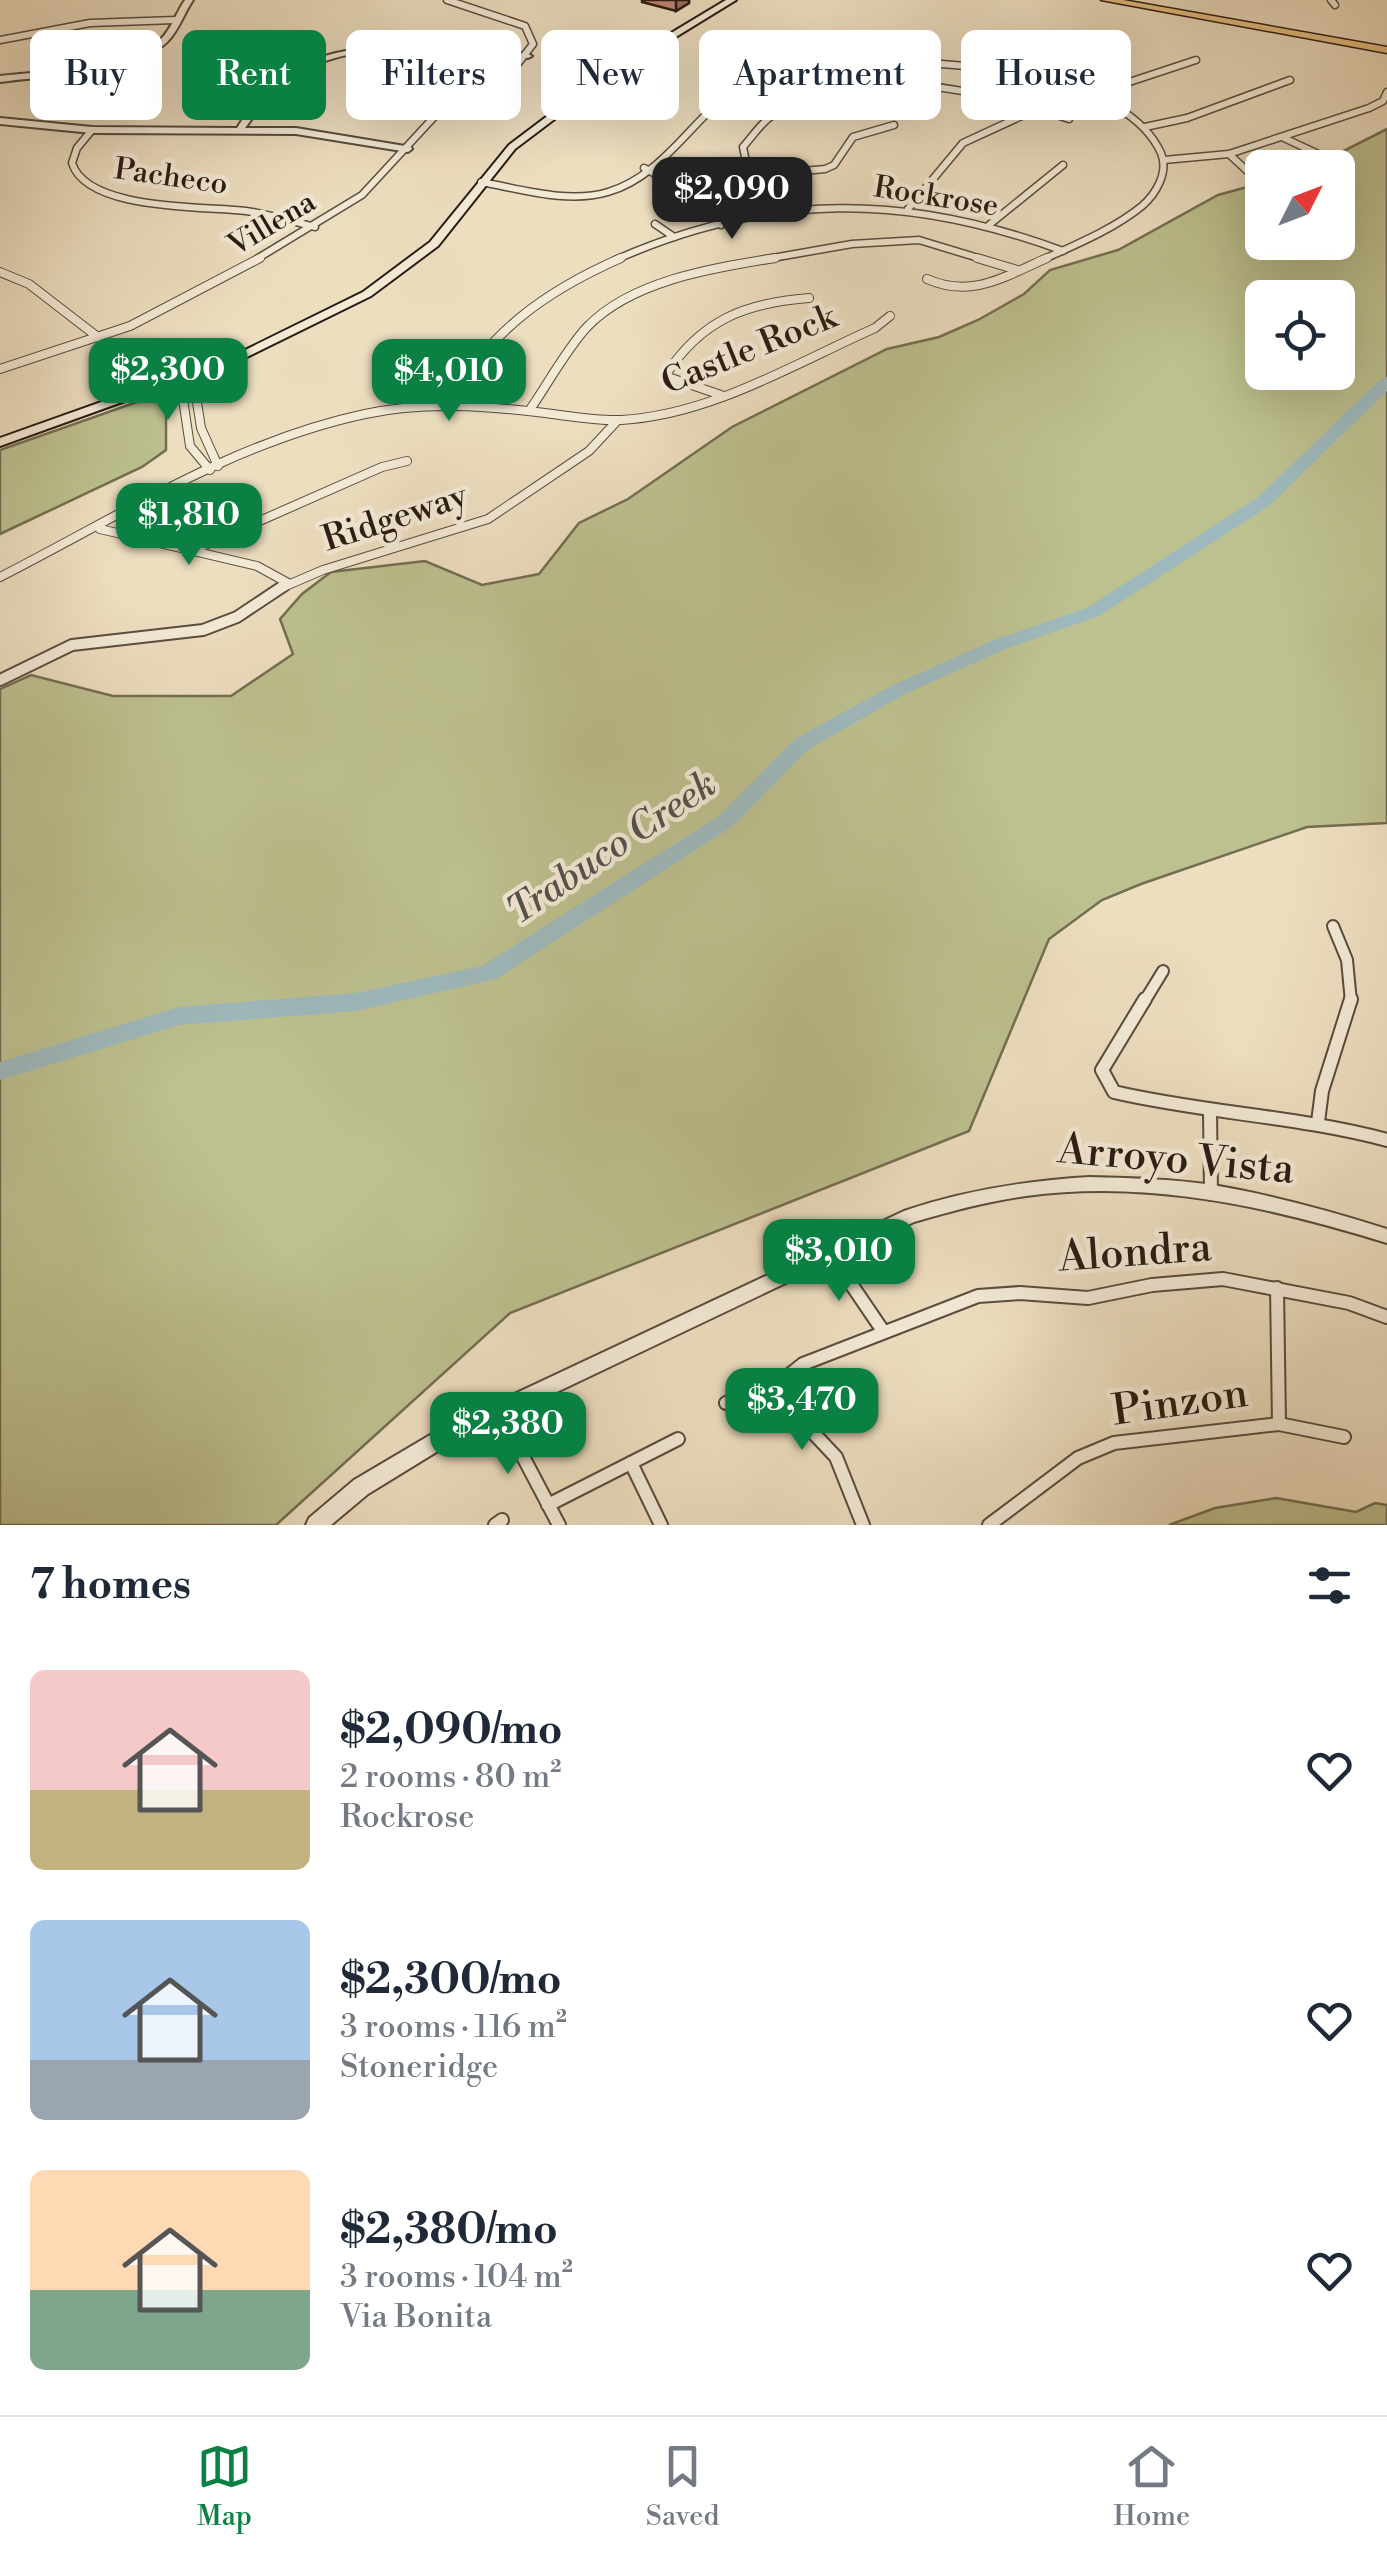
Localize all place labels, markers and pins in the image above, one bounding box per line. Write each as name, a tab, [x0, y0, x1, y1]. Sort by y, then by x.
pin: $2,090	[651, 157, 813, 242]
pin: $2,300	[87, 338, 249, 423]
pin: $4,010	[368, 339, 530, 424]
pin: $1,810	[108, 483, 270, 568]
pin: $3,010	[758, 1219, 920, 1304]
pin: $3,470	[721, 1368, 883, 1453]
pin: $2,380	[427, 1392, 589, 1477]

